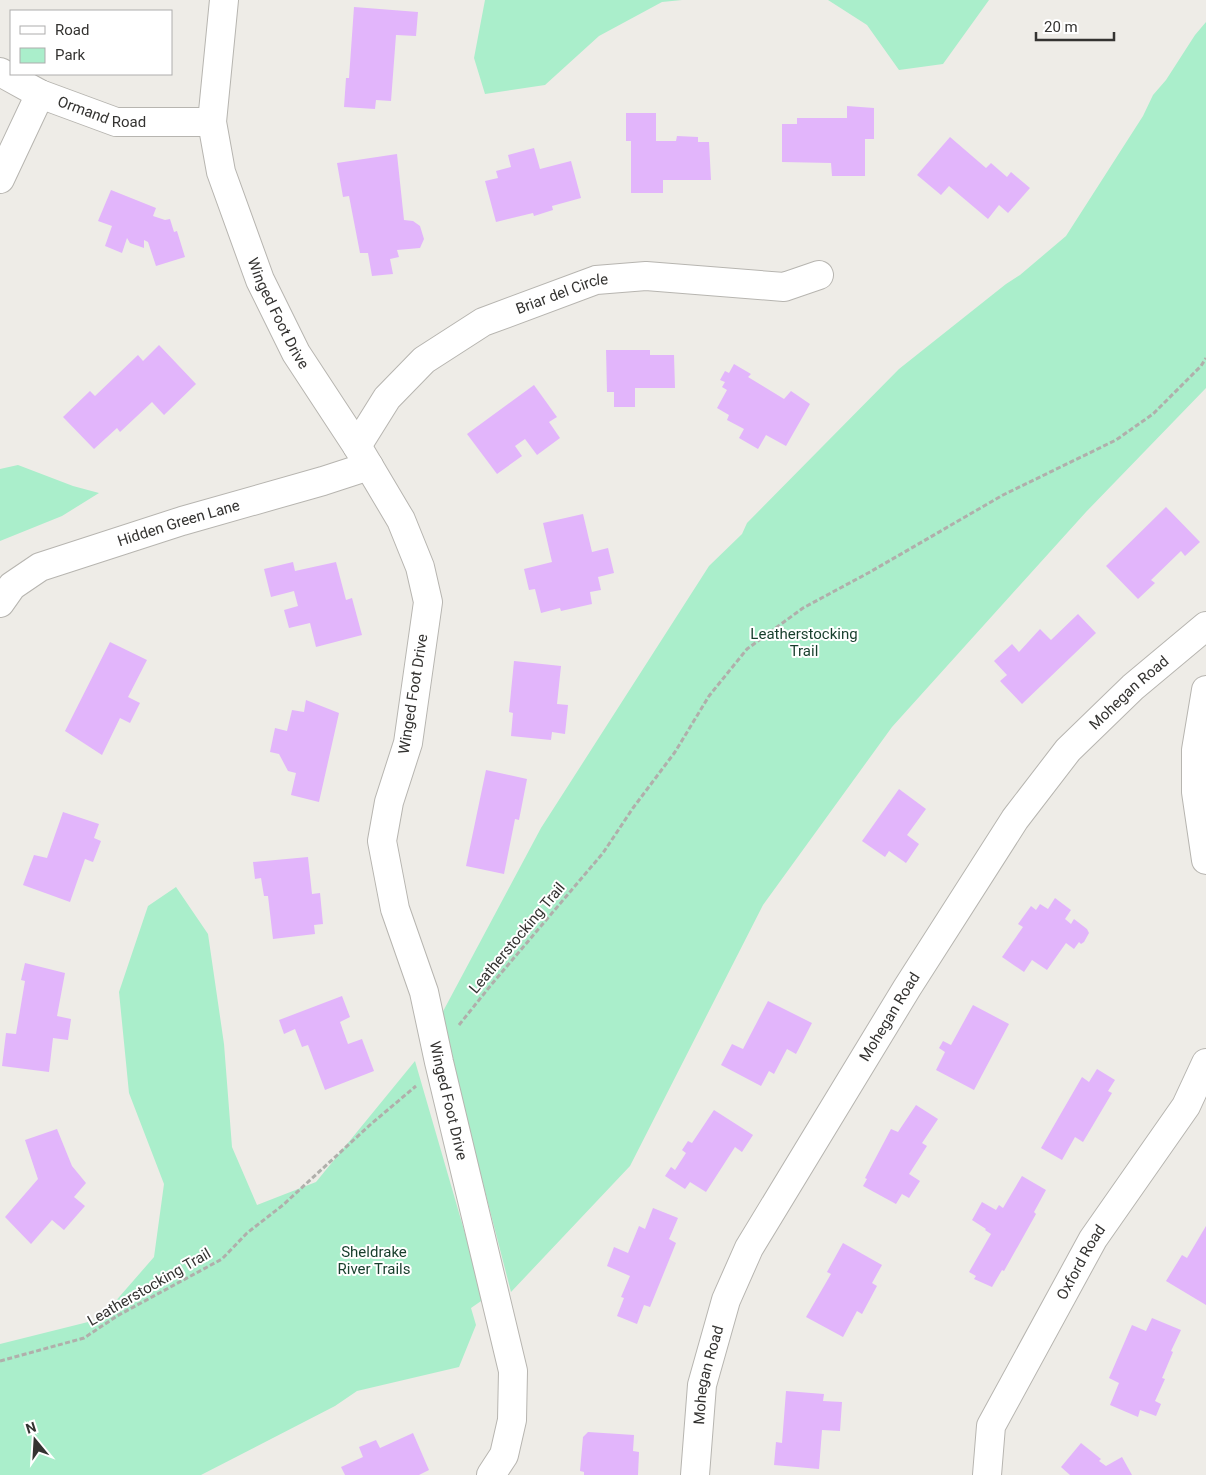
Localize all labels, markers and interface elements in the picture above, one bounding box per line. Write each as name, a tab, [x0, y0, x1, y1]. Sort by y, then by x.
legend	[10, 10, 172, 75]
scale bar	[1036, 10, 1114, 42]
text: 20 m	[1044, 18, 1078, 36]
text: Road	[55, 21, 89, 39]
text: Park	[55, 46, 86, 64]
street label: Ormand Road	[55, 92, 146, 131]
street label: Winged Foot Drive	[244, 255, 313, 372]
street label: Briar del Circle	[513, 270, 609, 318]
street label: Hidden Green Lane	[115, 496, 242, 550]
park label: Leatherstocking Trail	[750, 625, 858, 660]
street label: Winged Foot Drive	[395, 633, 431, 755]
street label: Mohegan Road	[1086, 652, 1172, 733]
street label: Leatherstocking Trail	[465, 879, 569, 997]
street label: Mohegan Road	[856, 969, 924, 1065]
street label: Winged Foot Drive	[426, 1040, 471, 1162]
street label: Oxford Road	[1053, 1221, 1109, 1303]
park label: Sheldrake River Trails	[338, 1243, 410, 1278]
street label: Leatherstocking Trail	[84, 1244, 214, 1330]
street label: Mohegan Road	[690, 1324, 727, 1425]
north arrow	[10, 1415, 60, 1465]
text: N	[24, 1418, 38, 1437]

